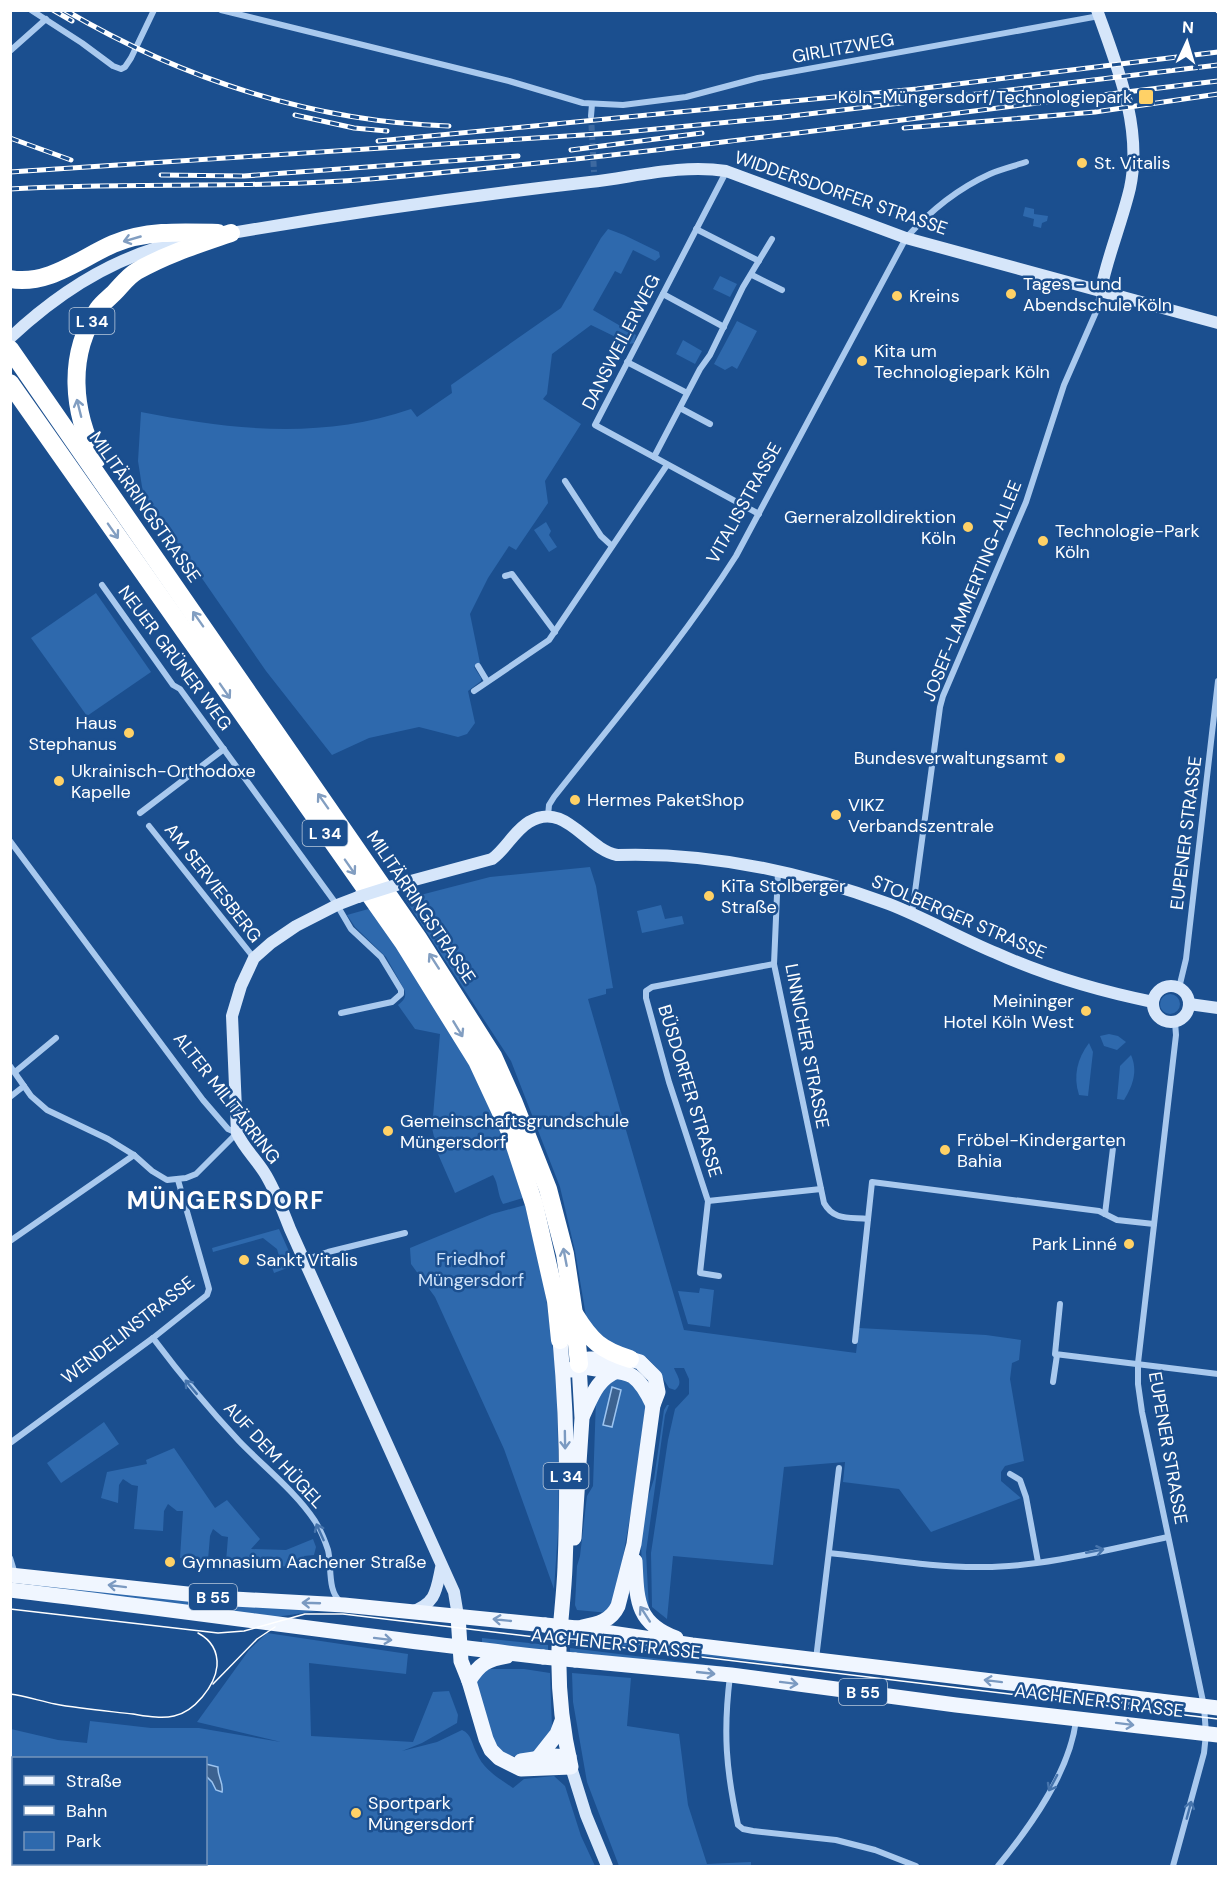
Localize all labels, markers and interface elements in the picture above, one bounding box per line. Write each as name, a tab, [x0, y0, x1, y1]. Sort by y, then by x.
north arrow	[1157, 12, 1217, 72]
text: N	[1181, 17, 1195, 38]
street label: GIRLITZWEG	[790, 27, 896, 69]
place label: Köln-Müngersdorf/Technologiepark	[838, 85, 1132, 109]
marker: Köln-Müngersdorf/Technologiepark	[1137, 88, 1155, 106]
street label: WIDDERSDORFER STRASSE	[731, 145, 951, 241]
place label: St. Vitalis	[1094, 151, 1170, 175]
marker: St. Vitalis	[1075, 156, 1089, 170]
one-way arrow	[122, 234, 141, 245]
street label: DANSWEILERWEG	[576, 270, 666, 414]
place label: Tages - und Abendschule Köln	[1023, 272, 1172, 317]
place label: Kreins	[909, 284, 960, 308]
marker: Tages - und Abendschule Köln	[1004, 287, 1018, 301]
marker: Kreins	[890, 289, 904, 303]
road number: L 34	[70, 308, 115, 334]
place label: Kita um Technologiepark Köln	[874, 339, 1050, 384]
marker: Kita um Technologiepark Köln	[855, 354, 869, 368]
one-way arrow	[72, 399, 84, 418]
street label: MILITÄRRINGSTRASSE	[84, 427, 206, 587]
street label: VITALISSTRASSE	[701, 438, 787, 568]
street label: JOSEF-LAMMERTING-ALLEE	[917, 477, 1027, 705]
place label: Gerneralzolldirektion Köln	[784, 505, 956, 550]
place label: Technologie-Park Köln	[1055, 519, 1200, 564]
marker: Gerneralzolldirektion Köln	[961, 520, 975, 534]
one-way arrow	[107, 523, 119, 539]
marker: Technologie-Park Köln	[1036, 534, 1050, 548]
street label: NEUER GRÜNER WEG	[113, 581, 237, 735]
one-way arrow	[192, 611, 204, 627]
one-way arrow	[219, 682, 231, 698]
place label: Haus Stephanus	[28, 711, 117, 756]
marker: Haus Stephanus	[122, 726, 136, 740]
place label: Bundesverwaltungsamt	[854, 746, 1048, 770]
marker: Bundesverwaltungsamt	[1053, 751, 1067, 765]
street label: EUPENER STRASSE	[1165, 755, 1207, 911]
place label: Ukrainisch-Orthodoxe Kapelle	[71, 759, 256, 804]
marker: Ukrainisch-Orthodoxe Kapelle	[52, 774, 66, 788]
place label: Hermes PaketShop	[587, 788, 744, 812]
one-way arrow	[317, 793, 329, 809]
marker: Hermes PaketShop	[568, 793, 582, 807]
place label: VIKZ Verbandszentrale	[848, 793, 994, 838]
marker: VIKZ Verbandszentrale	[829, 808, 843, 822]
street label: AM SERVIESBERG	[159, 819, 267, 947]
road number: L 34	[302, 820, 348, 846]
street label: MILITÄRRINGSTRASSE	[361, 826, 481, 988]
one-way arrow	[344, 859, 356, 875]
street label: STOLBERGER STRASSE	[868, 869, 1050, 965]
place label: KiTa Stolberger Straße	[721, 874, 846, 919]
marker: KiTa Stolberger Straße	[702, 889, 716, 903]
one-way arrow	[427, 953, 440, 970]
street label: LINNICHER STRASSE	[779, 961, 835, 1131]
place label: Meininger Hotel Köln West	[943, 989, 1074, 1034]
street label: BÜSDORFER STRASSE	[652, 1002, 728, 1180]
marker: Meininger Hotel Köln West	[1079, 1004, 1093, 1018]
one-way arrow	[452, 1020, 464, 1037]
street label: ALTER MILITÄRRING	[168, 1027, 286, 1169]
place label: Gemeinschaftsgrundschule Müngersdorf	[400, 1109, 629, 1154]
marker: Gemeinschaftsgrundschule Müngersdorf	[381, 1124, 395, 1138]
place label: Fröbel-Kindergarten Bahia	[957, 1128, 1126, 1173]
marker: Fröbel-Kindergarten Bahia	[938, 1143, 952, 1157]
district label: MÜNGERSDORF	[127, 1185, 325, 1216]
place label: Park Linné	[1032, 1232, 1117, 1256]
marker: Park Linné	[1122, 1237, 1136, 1251]
park label: Friedhof Müngersdorf	[418, 1247, 524, 1292]
one-way arrow	[559, 1247, 570, 1267]
place label: Sankt Vitalis	[256, 1248, 358, 1272]
marker: Sankt Vitalis	[237, 1253, 251, 1267]
street label: WENDELINSTRASSE	[57, 1270, 199, 1390]
street label: EUPENER STRASSE	[1143, 1370, 1193, 1526]
one-way arrow	[184, 1380, 198, 1395]
street label: AUF DEM HÜGEL	[218, 1397, 330, 1513]
one-way arrow	[559, 1430, 571, 1450]
road number: L 34	[544, 1463, 588, 1489]
one-way arrow	[314, 1523, 326, 1541]
one-way arrow	[1085, 1545, 1105, 1556]
place label: Gymnasium Aachener Straße	[182, 1550, 426, 1574]
marker: Gymnasium Aachener Straße	[163, 1555, 177, 1569]
one-way arrow	[108, 1580, 127, 1591]
road number: B 55	[189, 1584, 237, 1610]
one-way arrow	[302, 1597, 322, 1608]
one-way arrow	[638, 1606, 650, 1623]
one-way arrow	[492, 1614, 512, 1625]
street label: AACHENER STRASSE	[530, 1623, 702, 1665]
one-way arrow	[372, 1633, 392, 1644]
one-way arrow	[695, 1668, 715, 1679]
one-way arrow	[984, 1675, 1003, 1686]
one-way arrow	[778, 1677, 798, 1688]
road number: B 55	[839, 1679, 887, 1705]
street label: AACHENER STRASSE	[1013, 1679, 1185, 1723]
one-way arrow	[1115, 1719, 1134, 1730]
legend	[12, 1757, 207, 1865]
text: Straße	[66, 1769, 122, 1793]
one-way arrow	[1047, 1774, 1059, 1791]
place label: Sportpark Müngersdorf	[368, 1791, 474, 1836]
text: Bahn	[66, 1799, 107, 1823]
one-way arrow	[1183, 1801, 1195, 1820]
marker: Sportpark Müngersdorf	[349, 1806, 363, 1820]
text: Park	[66, 1829, 102, 1853]

